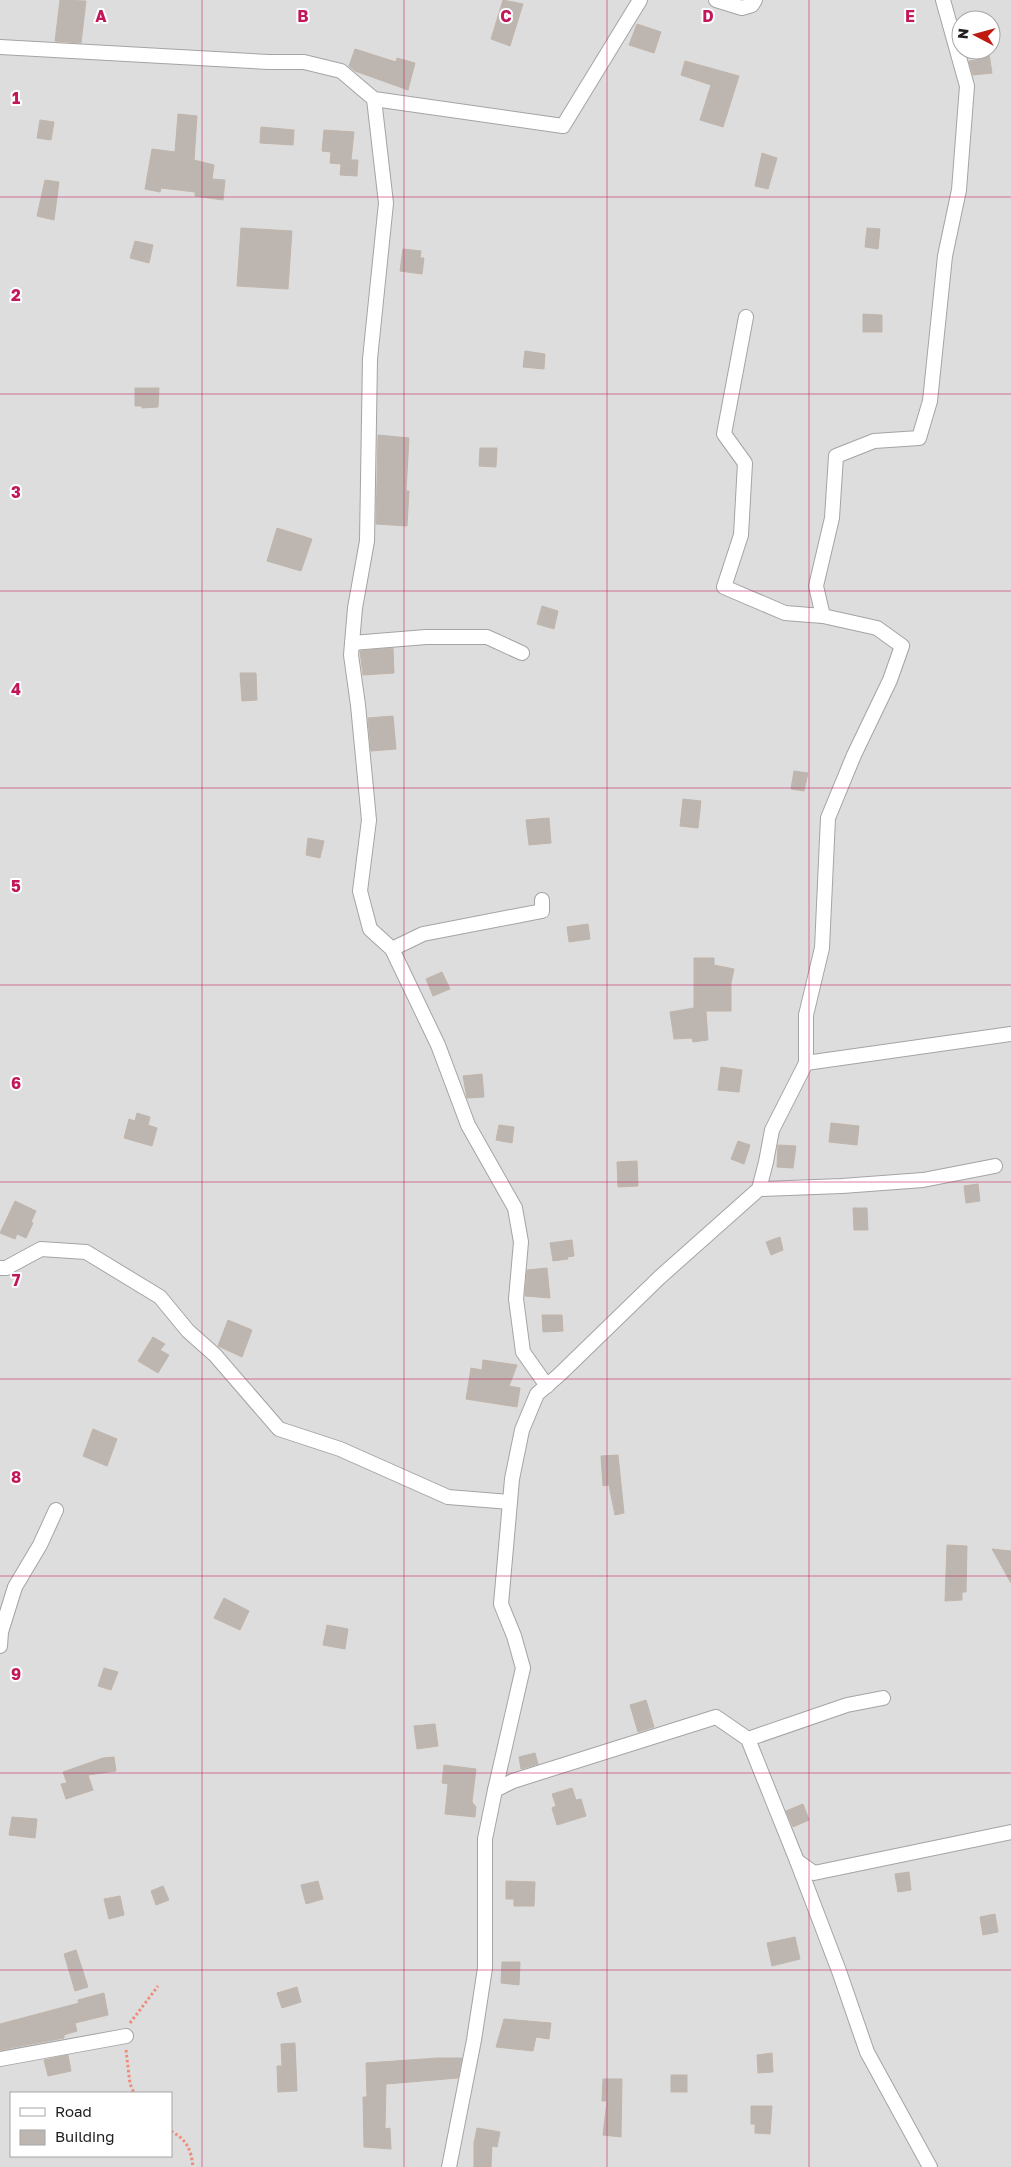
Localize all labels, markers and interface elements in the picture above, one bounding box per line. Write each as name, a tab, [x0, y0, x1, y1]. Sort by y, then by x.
text: A	[95, 6, 107, 26]
text: B	[297, 6, 309, 26]
text: C	[500, 6, 512, 26]
text: D	[702, 6, 714, 26]
text: E	[905, 6, 915, 26]
north arrow	[951, 10, 1001, 60]
text: N	[954, 27, 972, 40]
text: 1	[12, 88, 20, 108]
text: 2	[11, 285, 21, 305]
text: 3	[11, 482, 21, 502]
text: 4	[11, 679, 21, 699]
text: 5	[11, 876, 21, 896]
text: 6	[11, 1073, 21, 1093]
text: 7	[12, 1270, 21, 1290]
text: 8	[11, 1467, 21, 1487]
text: 9	[11, 1664, 21, 1684]
legend	[10, 2092, 172, 2157]
text: Road	[55, 2102, 92, 2120]
text: Building	[55, 2127, 115, 2145]

